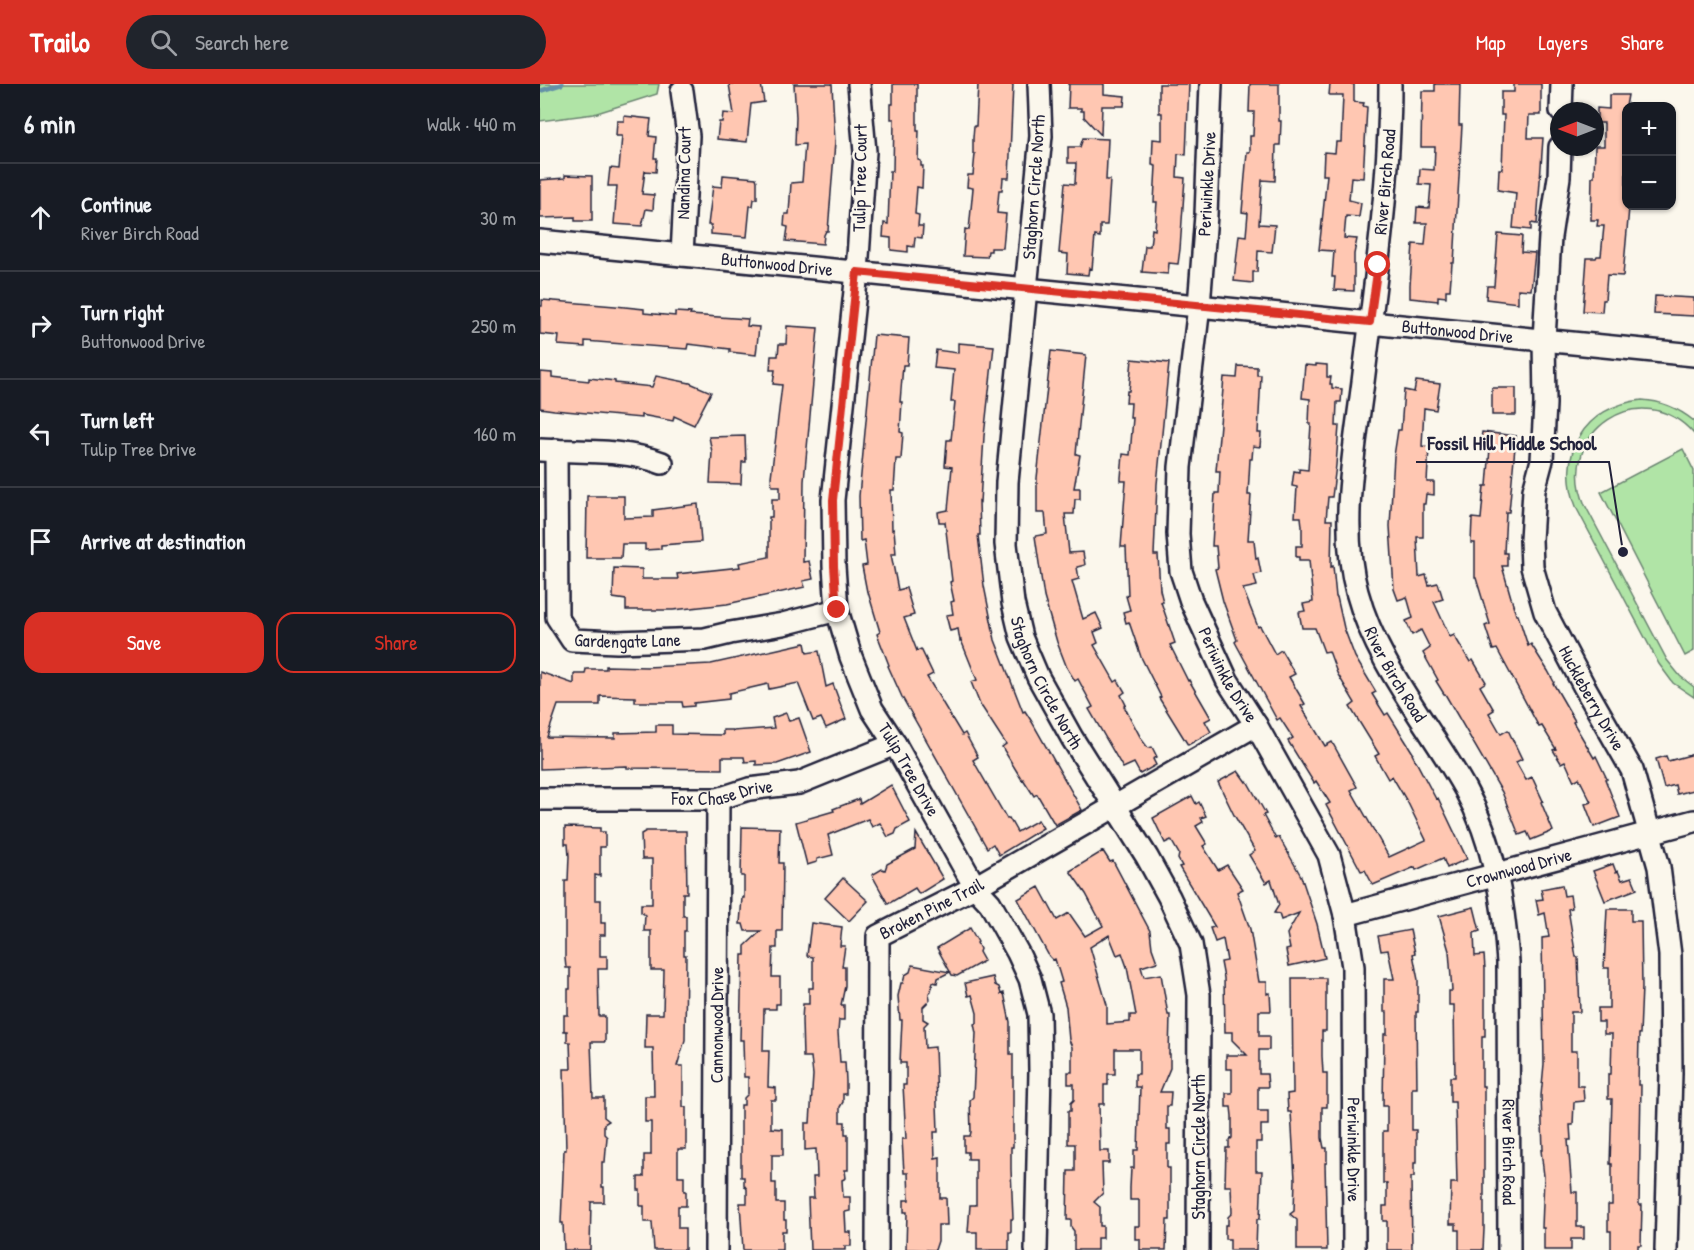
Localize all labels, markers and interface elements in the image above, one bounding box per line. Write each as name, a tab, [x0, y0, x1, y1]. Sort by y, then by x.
search box	[126, 15, 546, 69]
text: Trailo	[30, 23, 90, 61]
icon: search	[147, 26, 180, 59]
text: Search here	[195, 27, 289, 57]
text: Map	[1476, 28, 1505, 57]
text: Layers	[1538, 28, 1588, 57]
text: Share	[1621, 28, 1664, 57]
north arrow	[1550, 102, 1604, 156]
map controls	[1622, 102, 1676, 210]
button: +	[1622, 102, 1676, 156]
text: 6 min	[24, 106, 76, 141]
text: Walk · 440 m	[427, 110, 516, 137]
street label: Staghorn Circle North	[1016, 113, 1051, 260]
street label: Tulip Tree Court	[846, 123, 873, 232]
street label: Nandina Court	[670, 126, 697, 219]
street label: River Birch Road	[1367, 128, 1402, 236]
street label: Periwinkle Drive	[1191, 131, 1222, 237]
button: −	[1622, 156, 1676, 210]
text: Continue	[81, 189, 152, 219]
icon: ahead	[24, 201, 57, 234]
text: 30 m	[480, 204, 516, 231]
text: River Birch Road	[81, 219, 199, 246]
street label: Buttonwood Drive	[720, 246, 834, 282]
route start	[1364, 251, 1390, 277]
text: Turn right	[81, 297, 164, 327]
icon: right	[24, 309, 57, 342]
text: 250 m	[471, 312, 516, 339]
street label: Buttonwood Drive	[1401, 313, 1515, 349]
text: Buttonwood Drive	[81, 327, 205, 354]
text: Turn left	[81, 405, 154, 435]
icon: left	[24, 417, 57, 450]
text: 160 m	[474, 420, 516, 447]
callout: Fossil Hill Middle School	[1416, 424, 1609, 462]
text: Fossil Hill Middle School	[1426, 429, 1597, 456]
text: Tulip Tree Drive	[81, 435, 197, 462]
icon: arrive	[24, 525, 57, 558]
text: Arrive at destination	[81, 526, 246, 556]
route end	[823, 596, 849, 622]
button: Save	[24, 612, 264, 673]
button: Share	[276, 612, 516, 673]
street label: Staghorn Circle North	[1005, 614, 1089, 754]
street label: Periwinkle Drive	[1193, 623, 1264, 727]
street label: River Birch Road	[1359, 623, 1433, 727]
street label: Gardengate Lane	[574, 627, 681, 654]
street label: Huckleberry Drive	[1553, 641, 1631, 755]
street label: Tulip Tree Drive	[872, 718, 946, 821]
street label: Fox Chase Drive	[671, 773, 774, 811]
street label: Crownwood Drive	[1463, 842, 1574, 894]
street label: Broken Pine Trail	[875, 872, 988, 945]
street label: Cannonwood Drive	[704, 967, 729, 1083]
street label: Staghorn Circle North	[1186, 1074, 1211, 1219]
street label: Periwinkle Drive	[1341, 1097, 1367, 1202]
street label: River Birch Road	[1496, 1099, 1522, 1205]

